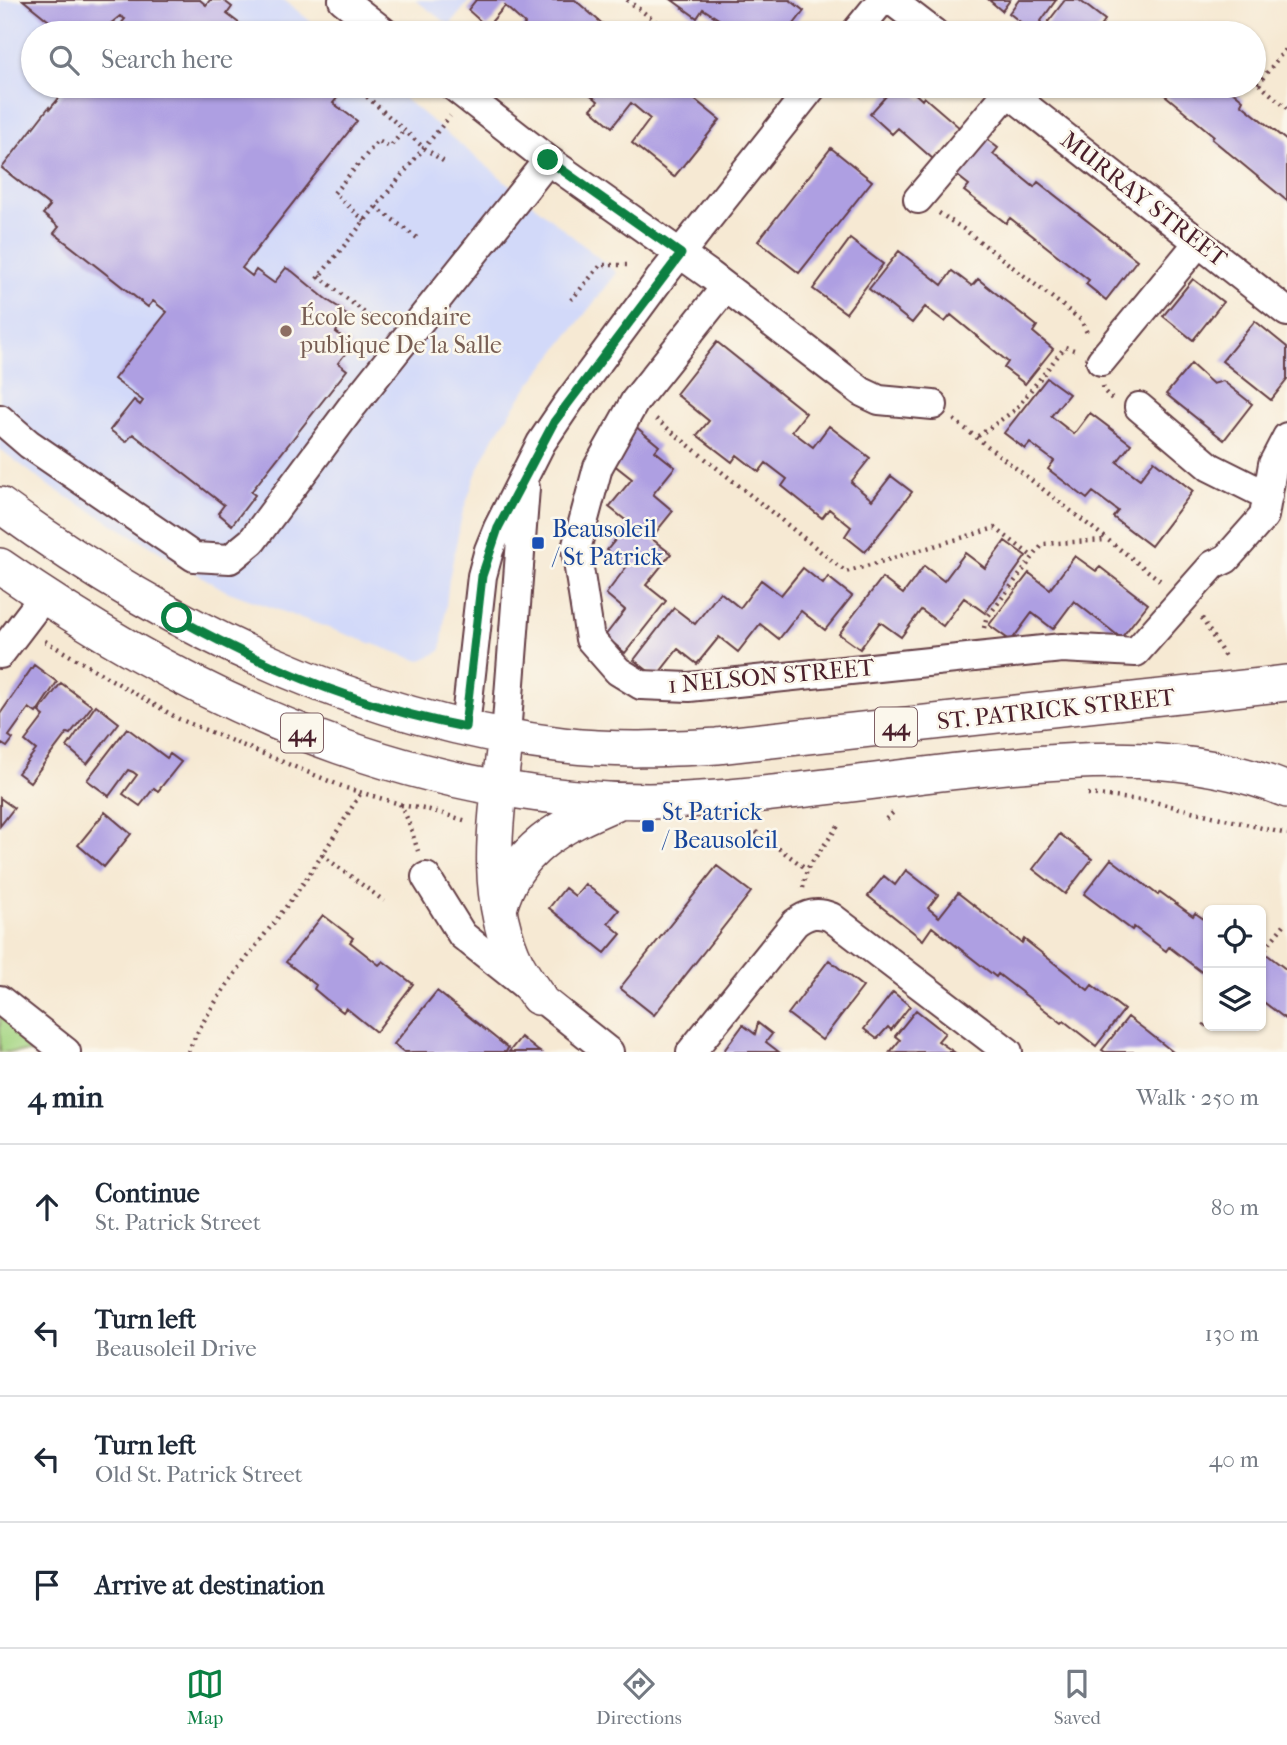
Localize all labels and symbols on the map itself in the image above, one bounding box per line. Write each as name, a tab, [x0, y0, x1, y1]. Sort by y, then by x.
street label: MURRAY STREET	[1055, 125, 1233, 273]
route end	[532, 144, 563, 175]
place label: École secondaire publique De la Salle	[299, 302, 502, 359]
marker: École secondaire publique De la Salle	[278, 323, 294, 339]
place label: Beausoleil / St Patrick	[551, 515, 664, 571]
marker: Beausoleil / St Patrick	[530, 535, 546, 551]
route start	[161, 602, 192, 633]
street label: 1 NELSON STREET	[667, 653, 876, 699]
street label: ST. PATRICK STREET	[936, 683, 1177, 735]
road number: 44	[875, 708, 917, 747]
road number: 44	[281, 713, 323, 752]
place label: St Patrick / Beausoleil	[661, 798, 778, 854]
marker: St Patrick / Beausoleil	[640, 818, 656, 834]

